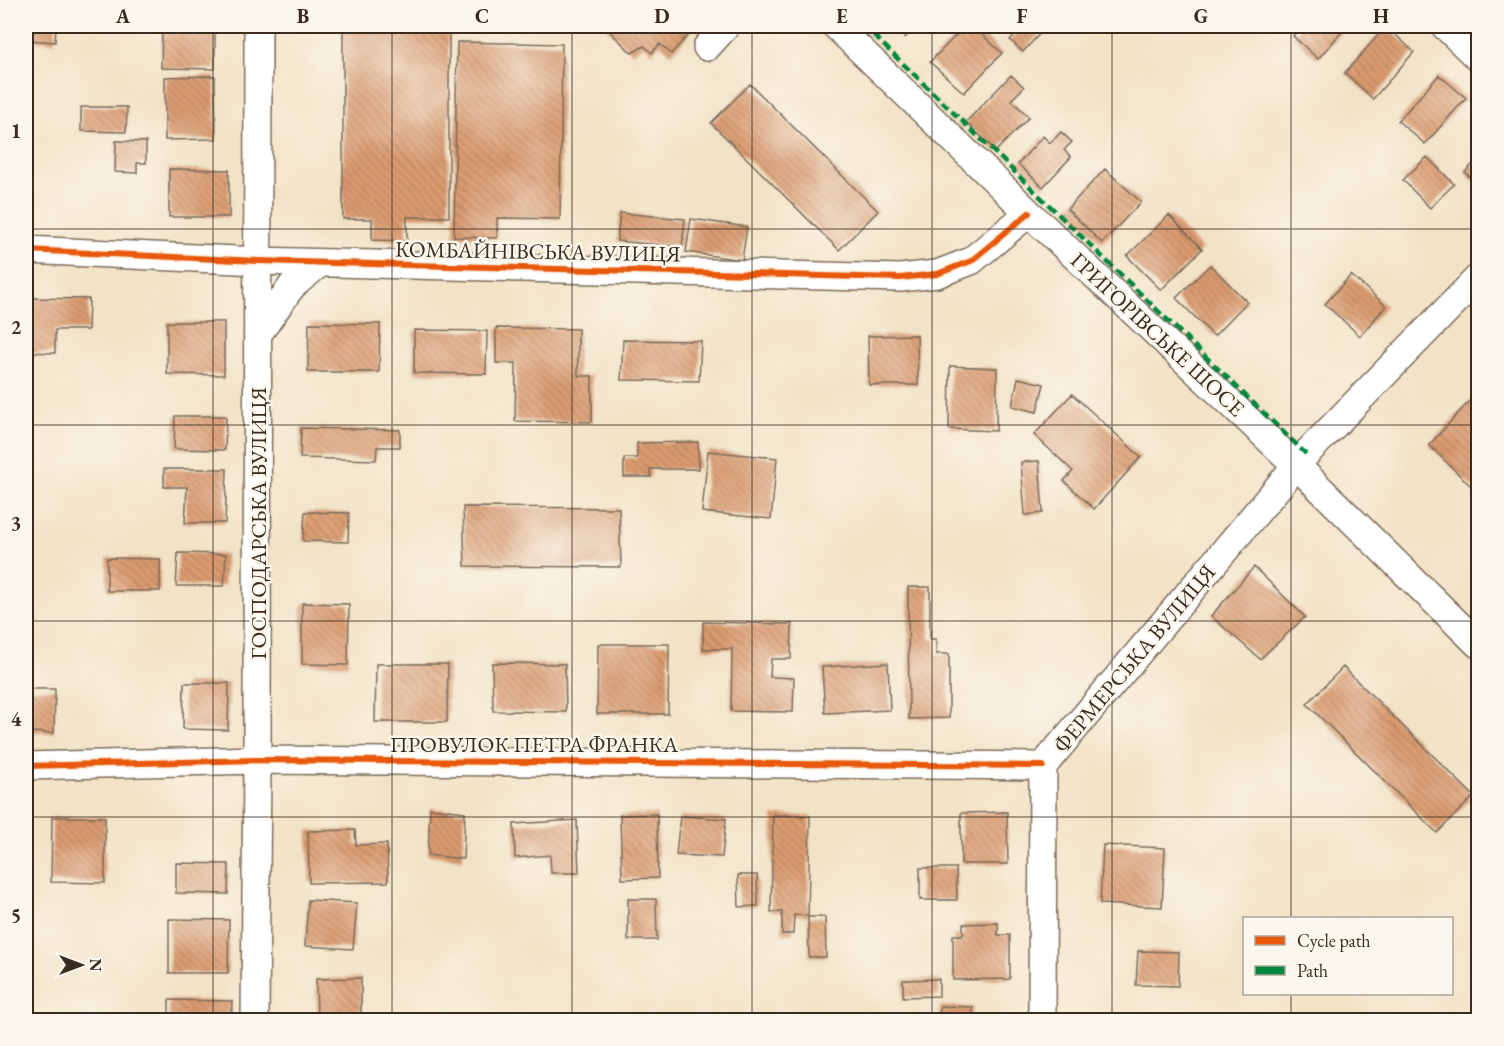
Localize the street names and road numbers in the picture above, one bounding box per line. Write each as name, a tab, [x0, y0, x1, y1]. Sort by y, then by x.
street label: КОМБАЙНІВСЬКА ВУЛИЦЯ	[395, 235, 681, 268]
street label: ГРИГОРІВСЬКЕ ШОСЕ	[1064, 246, 1251, 423]
street label: ГОСПОДАРСЬКА ВУЛИЦЯ	[244, 386, 273, 659]
street label: ФЕРМЕРСЬКА ВУЛИЦЯ	[1047, 558, 1222, 759]
street label: ПРОВУЛОК ПЕТРА ФРАНКА	[390, 730, 679, 759]

